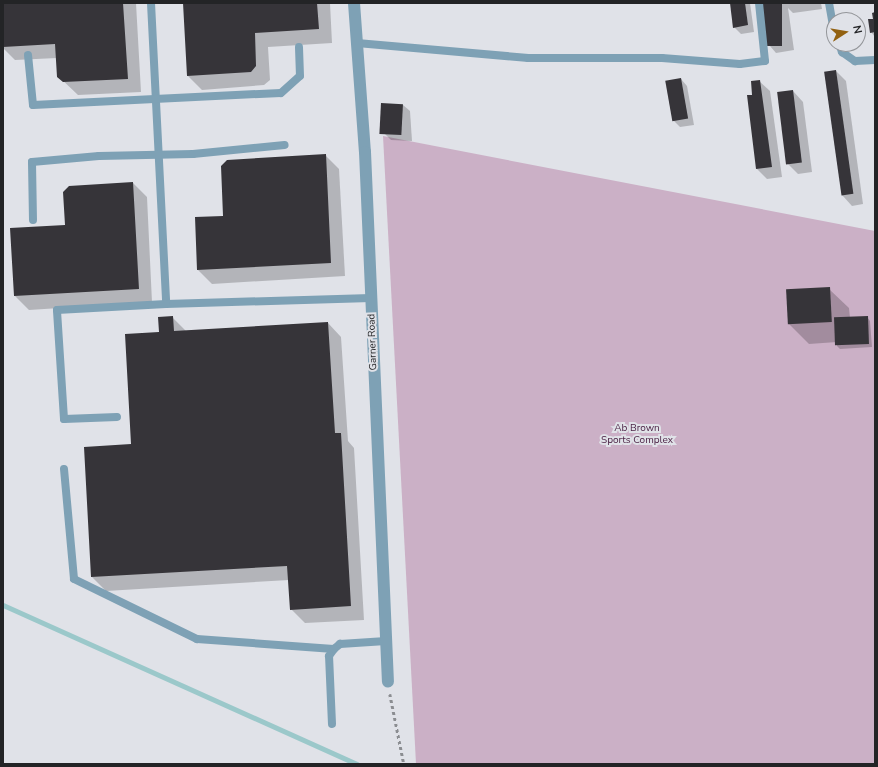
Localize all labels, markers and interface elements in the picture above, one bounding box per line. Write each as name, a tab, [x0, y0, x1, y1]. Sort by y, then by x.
north arrow	[826, 12, 866, 52]
text: N	[849, 24, 865, 35]
street label: Garner Road	[366, 314, 380, 370]
park label: Ab Brown Sports Complex	[601, 422, 673, 446]

